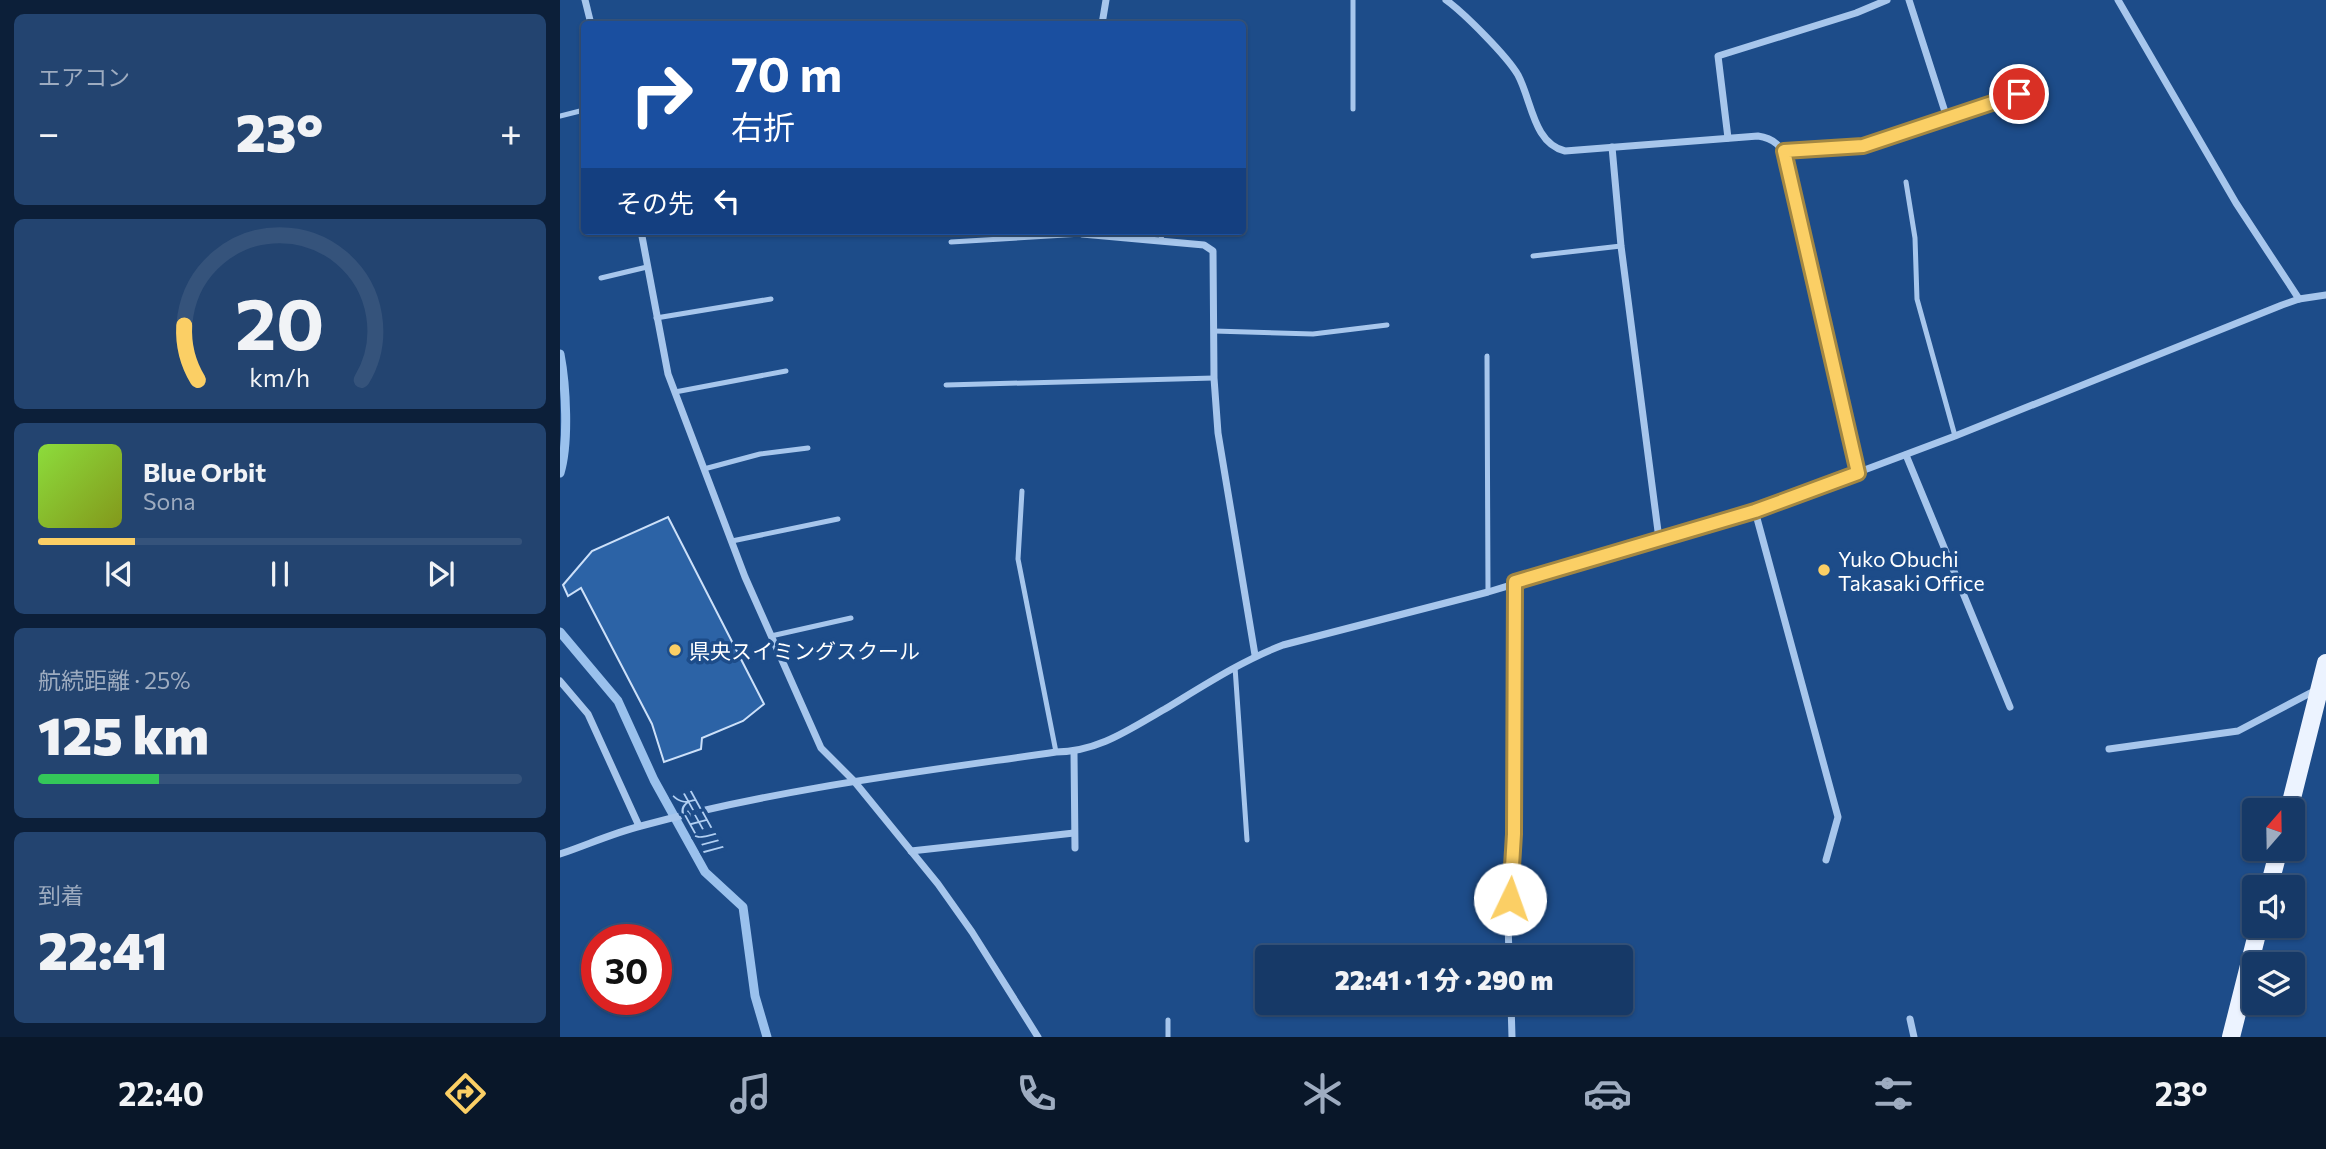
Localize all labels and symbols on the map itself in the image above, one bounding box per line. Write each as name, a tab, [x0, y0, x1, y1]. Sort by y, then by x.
pin	[1989, 64, 2049, 124]
place label: Yuko Obuchi Takasaki Office	[1838, 546, 1984, 595]
marker: Yuko Obuchi Takasaki Office	[1816, 562, 1832, 578]
place label: 県央スイミングスクール	[689, 638, 920, 663]
marker: 県央スイミングスクール	[667, 642, 683, 658]
water label: 天王川	[669, 783, 728, 860]
north arrow	[2242, 798, 2305, 861]
position arrow	[1473, 862, 1547, 936]
speed limit sign: 30	[581, 924, 672, 1015]

